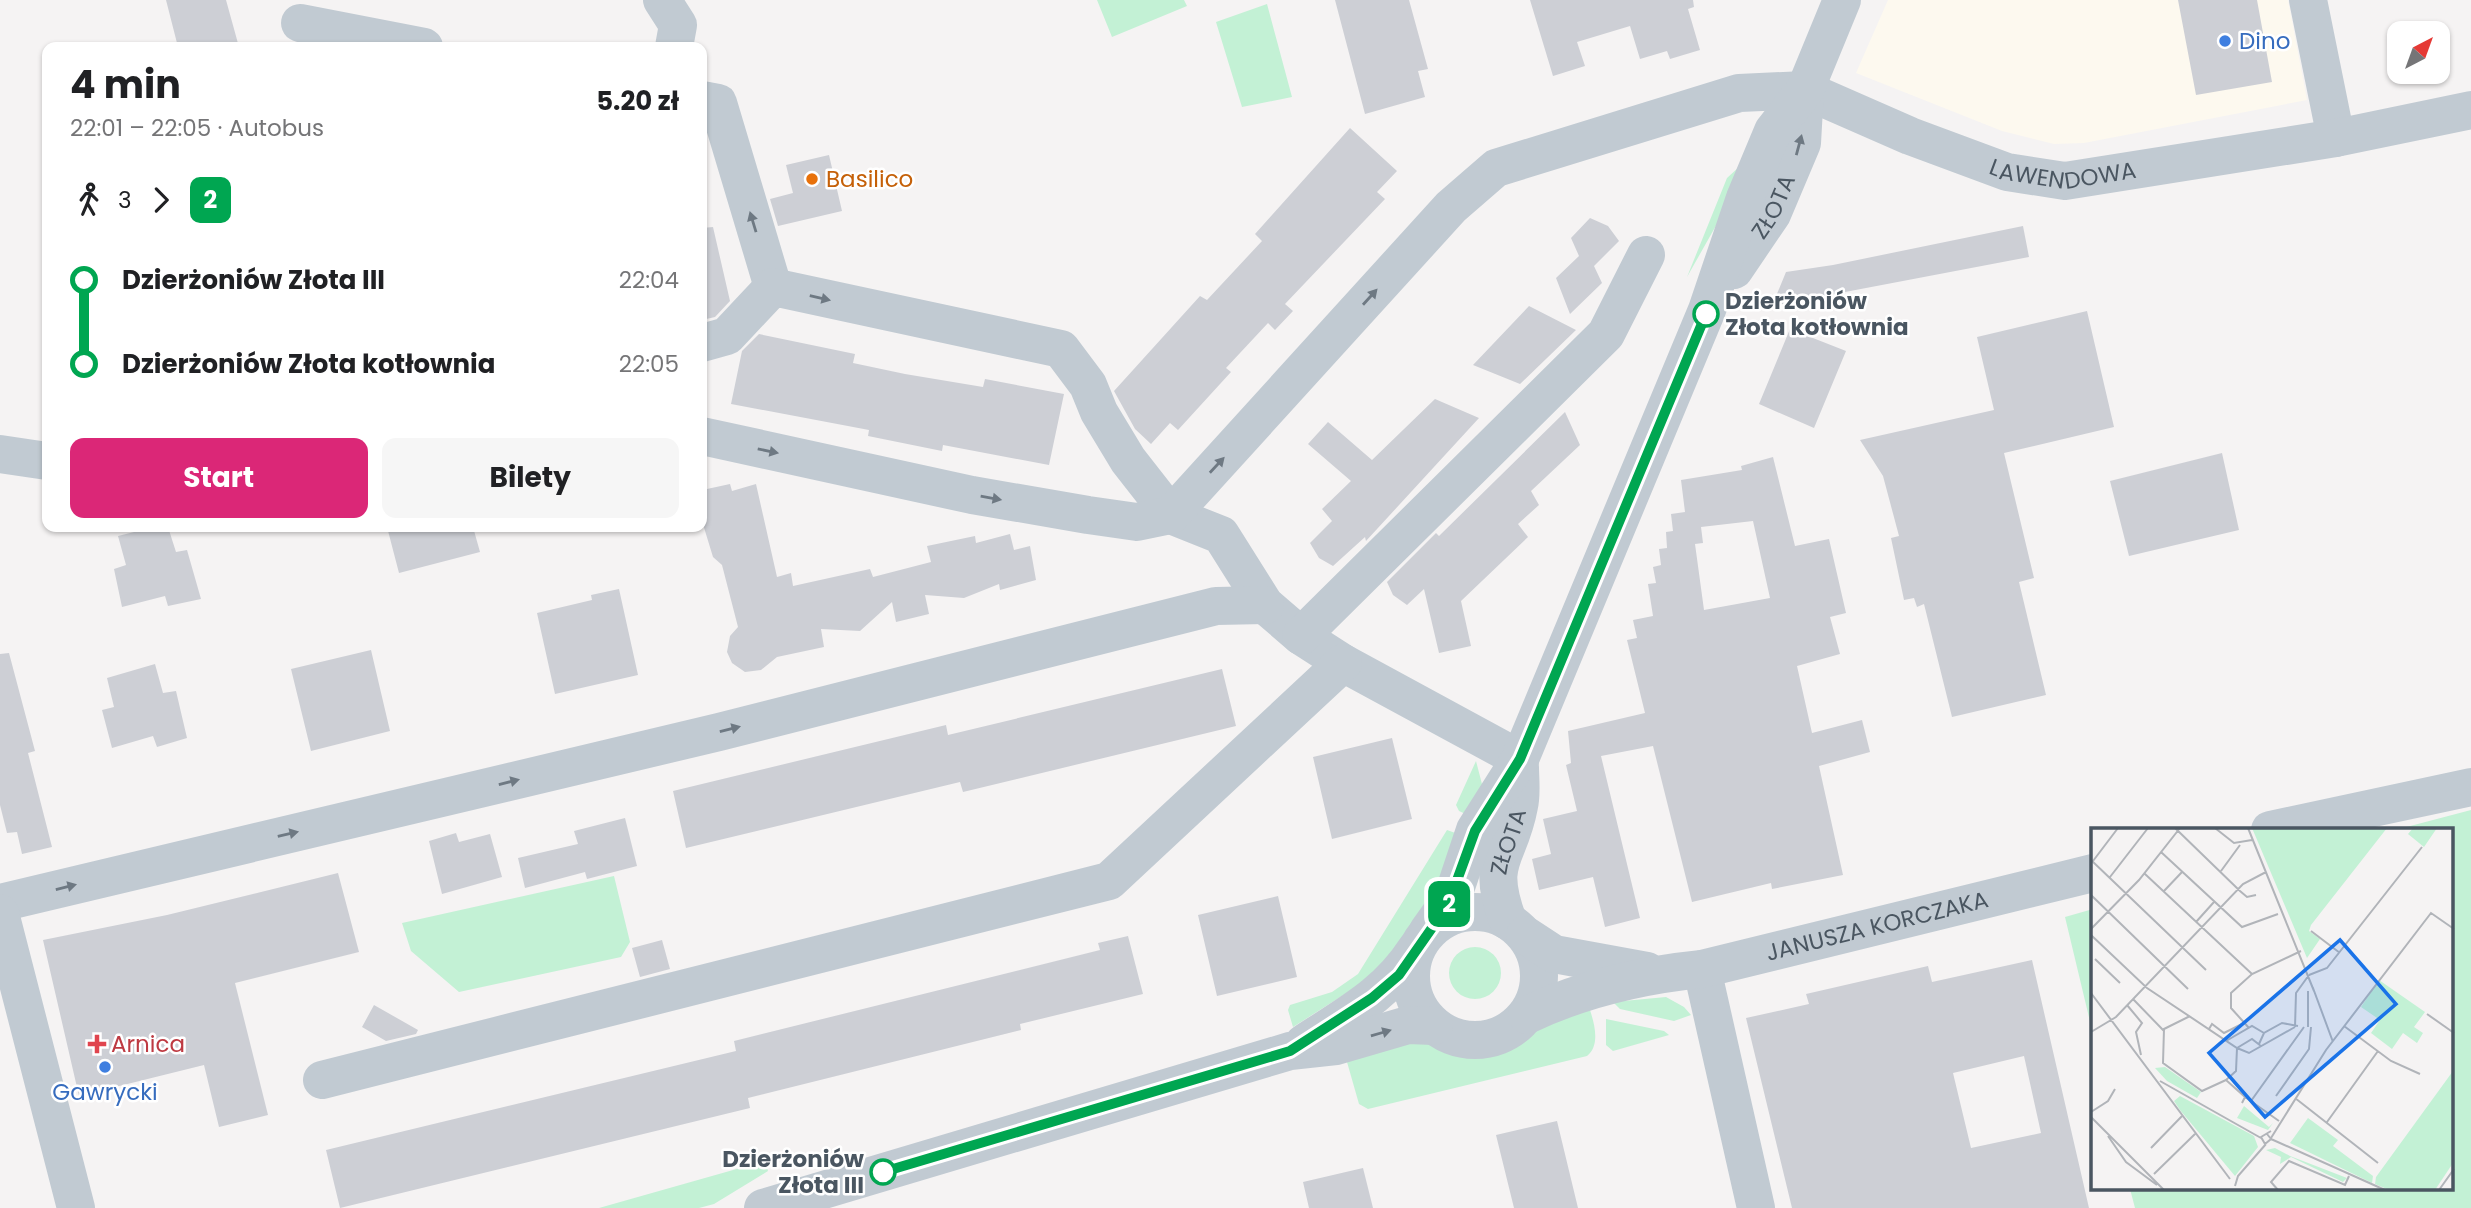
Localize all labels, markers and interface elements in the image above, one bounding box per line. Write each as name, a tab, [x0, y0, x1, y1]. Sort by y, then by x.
north arrow	[2387, 21, 2450, 84]
map controls	[2387, 21, 2450, 84]
place label: Dino	[2239, 25, 2290, 57]
marker: Dino	[2217, 33, 2233, 49]
text: 4 min	[70, 58, 181, 111]
text: 5.20 zł	[596, 83, 679, 119]
text: 22:01 – 22:05 · Autobus	[70, 112, 324, 144]
one-way arrow	[1794, 133, 1805, 155]
street label: LAWENDOWA	[1985, 151, 2138, 197]
place label: Basilico	[826, 163, 913, 195]
street label: ZŁOTA	[1744, 169, 1803, 245]
marker: Basilico	[804, 171, 820, 187]
icon: walk	[70, 181, 108, 219]
icon: forward	[142, 181, 180, 219]
text: 2	[204, 183, 217, 216]
text: 3	[118, 184, 132, 216]
one-way arrow	[748, 211, 758, 232]
text: Dzierżoniów Złota III	[122, 262, 385, 298]
text: 22:04	[619, 264, 679, 296]
place label: Dzierżoniów Złota kotłownia	[1725, 285, 1909, 343]
one-way arrow	[1362, 289, 1378, 306]
one-way arrow	[809, 293, 831, 304]
marker: Dzierżoniów Złota kotłownia	[1693, 301, 1719, 327]
text: Dzierżoniów Złota kotłownia	[122, 346, 495, 382]
text: 22:05	[619, 348, 679, 380]
button: Start	[70, 438, 368, 518]
button: Bilety	[382, 438, 679, 518]
one-way arrow	[757, 445, 779, 456]
one-way arrow	[1209, 456, 1225, 474]
one-way arrow	[980, 493, 1002, 504]
one-way arrow	[719, 723, 741, 734]
one-way arrow	[498, 777, 520, 788]
street label: ZŁOTA	[1482, 805, 1534, 877]
one-way arrow	[277, 828, 299, 839]
inset map	[2091, 828, 2454, 1190]
one-way arrow	[55, 881, 77, 892]
line badge: 2	[1426, 881, 1472, 927]
street label: JANUSZA KORCZAKA	[1762, 883, 1991, 969]
text: 2	[1442, 887, 1456, 920]
one-way arrow	[1370, 1027, 1391, 1037]
place label: Arnica	[111, 1028, 185, 1060]
marker: Arnica	[89, 1036, 105, 1052]
marker: Gawrycki	[97, 1059, 113, 1075]
place label: Gawrycki	[52, 1076, 158, 1108]
place label: Dzierżoniów Złota III	[722, 1143, 864, 1201]
marker: Dzierżoniów Złota III	[870, 1159, 896, 1185]

